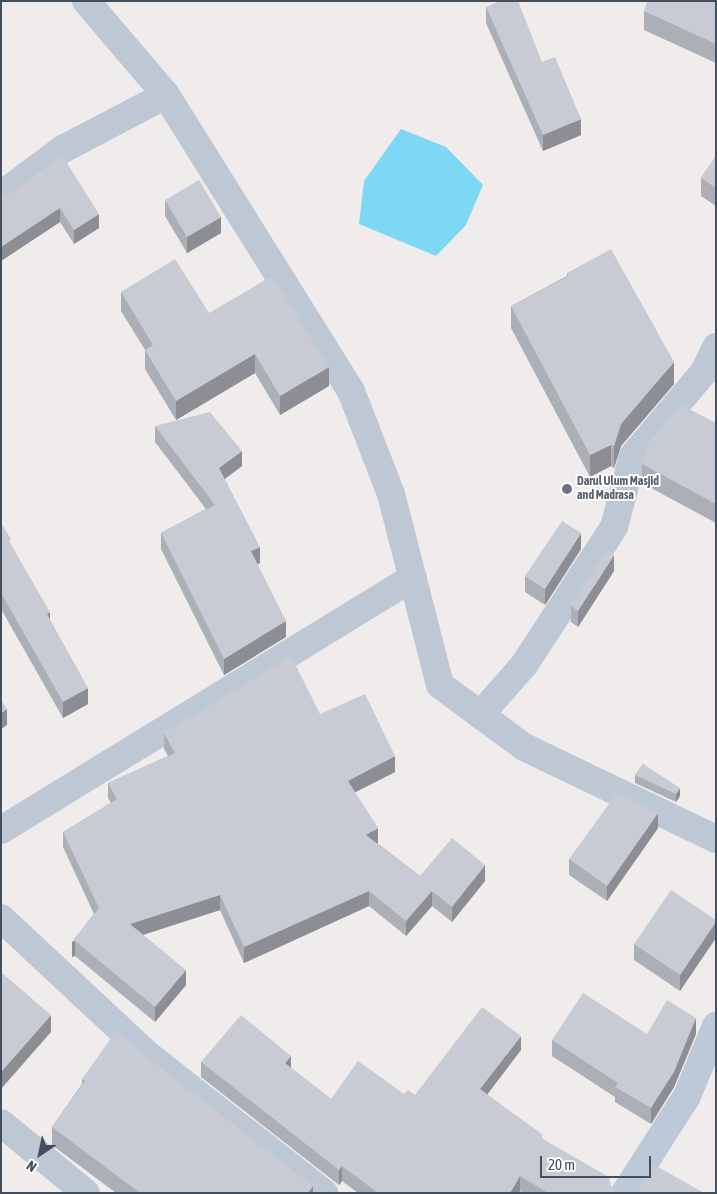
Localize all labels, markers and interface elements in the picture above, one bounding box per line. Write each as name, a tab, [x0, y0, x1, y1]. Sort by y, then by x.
place label: Darul Ulum Masjid and Madrasa	[577, 475, 659, 503]
marker: Darul Ulum Masjid and Madrasa	[561, 483, 573, 495]
north arrow	[15, 1129, 65, 1179]
scale bar	[542, 1146, 653, 1178]
text: 20 m	[548, 1156, 575, 1173]
text: N	[24, 1157, 40, 1175]

